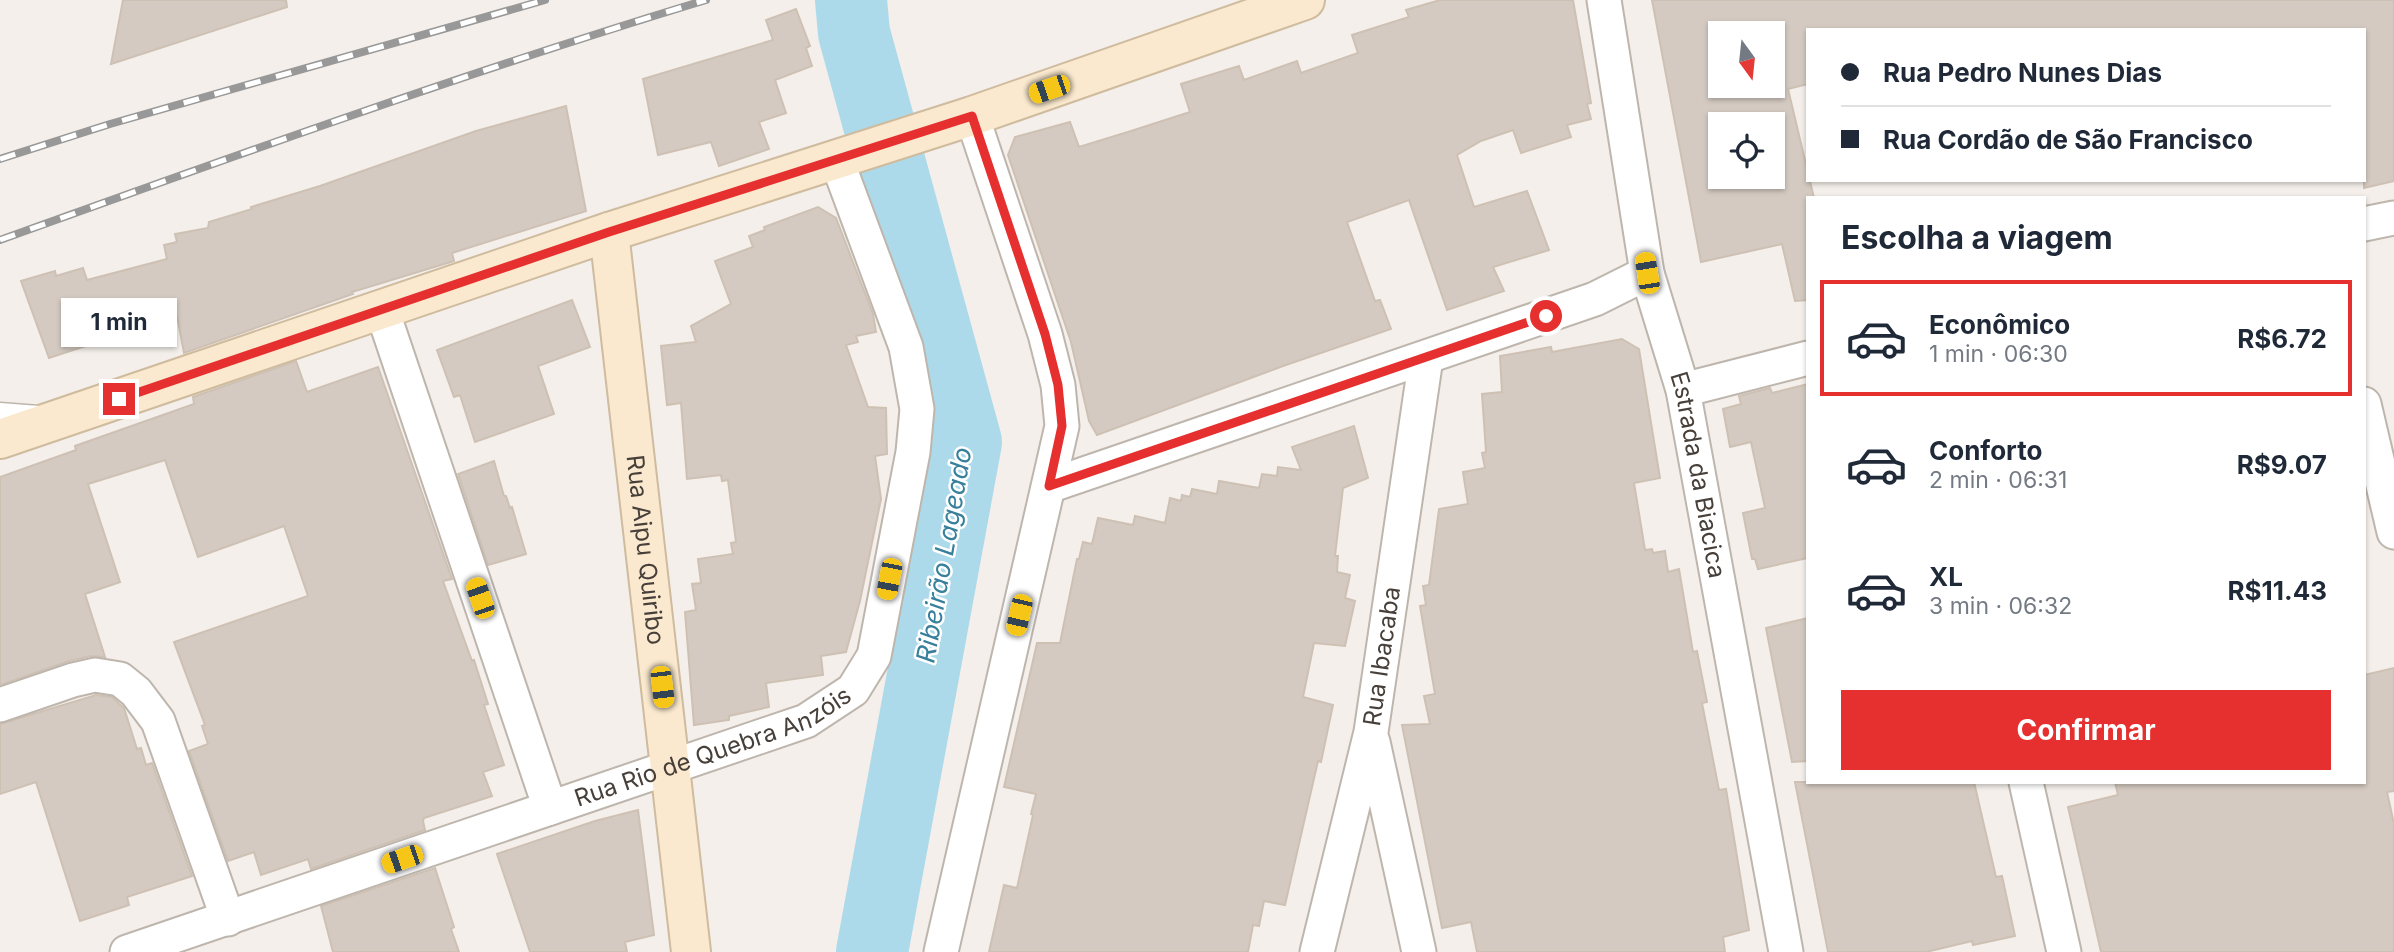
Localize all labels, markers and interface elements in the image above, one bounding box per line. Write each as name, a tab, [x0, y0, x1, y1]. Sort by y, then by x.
north arrow	[1708, 21, 1785, 98]
map controls	[1708, 21, 1785, 189]
text: Rua Pedro Nunes Dias	[1883, 57, 2162, 88]
car	[1026, 72, 1073, 106]
button: locate	[1708, 112, 1785, 189]
text: Rua Cordão de São Francisco	[1883, 124, 2253, 155]
text: Escolha a viagem	[1841, 218, 2113, 257]
car	[1634, 251, 1661, 295]
callout: 1 min	[61, 298, 177, 346]
route start	[1530, 300, 1562, 332]
icon: car	[1845, 307, 1908, 370]
text: 1 min	[91, 308, 147, 336]
text: Econômico	[1929, 309, 2070, 340]
text: R$6.72	[2237, 323, 2327, 354]
text: 1 min · 06:30	[1929, 340, 2068, 368]
street label: Estrada da Biacica	[1664, 368, 1732, 580]
route end	[103, 383, 135, 415]
icon: car	[1845, 433, 1908, 496]
text: Conforto	[1929, 435, 2042, 466]
water label: Ribeirão Lageado	[909, 445, 978, 665]
text: R$9.07	[2237, 449, 2327, 480]
street label: Rua Aipu Quiribo	[621, 453, 671, 646]
text: 2 min · 06:31	[1929, 466, 2067, 494]
car	[875, 556, 904, 602]
icon: car	[1845, 559, 1908, 622]
text: XL	[1929, 561, 1963, 592]
car	[464, 575, 497, 621]
text: R$11.43	[2227, 575, 2327, 606]
street label: Rua Ibacaba	[1357, 585, 1406, 728]
car	[1005, 592, 1034, 638]
text: 3 min · 06:32	[1929, 592, 2072, 620]
car	[650, 665, 675, 709]
street label: Rua Rio de Quebra Anzóis	[571, 680, 856, 813]
button: Confirmar	[1841, 690, 2331, 770]
car	[379, 842, 426, 876]

